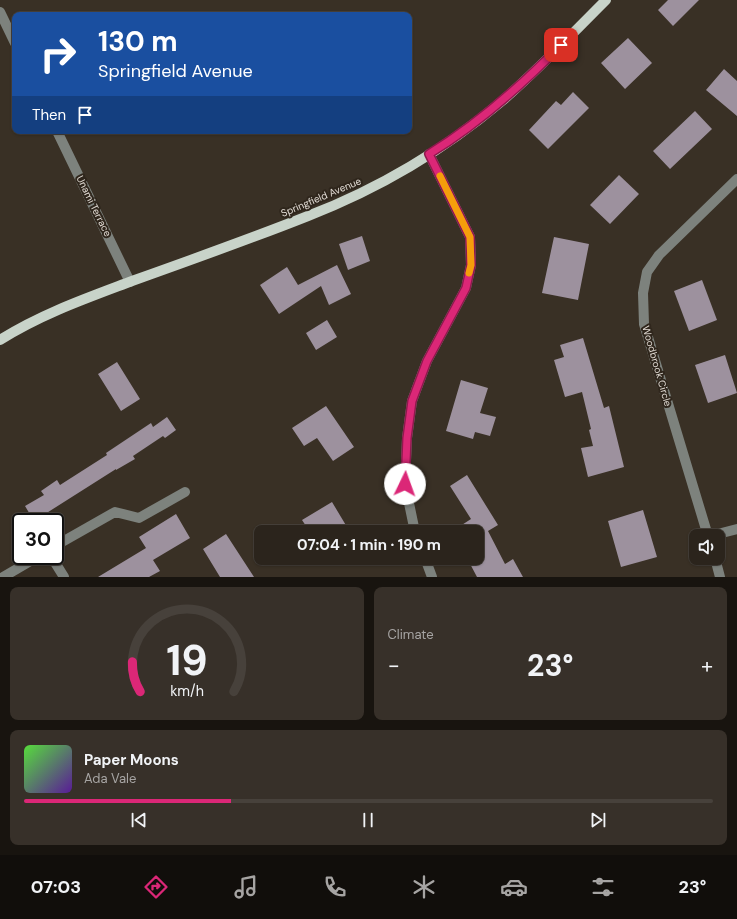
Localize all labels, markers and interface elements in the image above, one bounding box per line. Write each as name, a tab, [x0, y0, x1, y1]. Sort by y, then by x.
text: 130 m	[98, 23, 178, 60]
icon: right	[32, 28, 84, 80]
pin	[544, 28, 578, 62]
icon: arrive	[550, 34, 572, 56]
text: Springfield Avenue	[98, 59, 253, 83]
icon: arrive	[74, 104, 96, 126]
text: Then	[32, 105, 66, 125]
street label: Unami Terrace	[74, 173, 115, 239]
street label: Springfield Avenue	[279, 174, 363, 220]
street label: Woodbrook Circle	[639, 324, 675, 408]
position arrow	[384, 463, 426, 505]
speed limit sign: 30	[12, 513, 64, 565]
map controls	[689, 529, 725, 565]
button: sound	[689, 529, 725, 565]
text: 07:04 · 1 min · 190 m	[297, 535, 441, 555]
text: Climate	[388, 626, 434, 643]
text: 19	[166, 633, 208, 687]
text: 23°	[527, 646, 573, 685]
text: −	[388, 651, 400, 680]
text: +	[701, 651, 713, 680]
text: km/h	[170, 681, 204, 699]
text: Paper Moons	[84, 750, 179, 770]
text: Ada Vale	[84, 770, 136, 787]
icon: previous	[128, 809, 150, 831]
icon: pause	[357, 809, 379, 831]
icon: next	[587, 809, 609, 831]
icon: directions	[142, 873, 170, 901]
icon: music	[232, 873, 260, 901]
icon: phone	[321, 873, 349, 901]
icon: climate	[410, 873, 438, 901]
icon: car	[500, 873, 528, 901]
icon: filters	[589, 873, 617, 901]
text: 07:03	[31, 875, 81, 899]
text: 23°	[679, 875, 706, 899]

